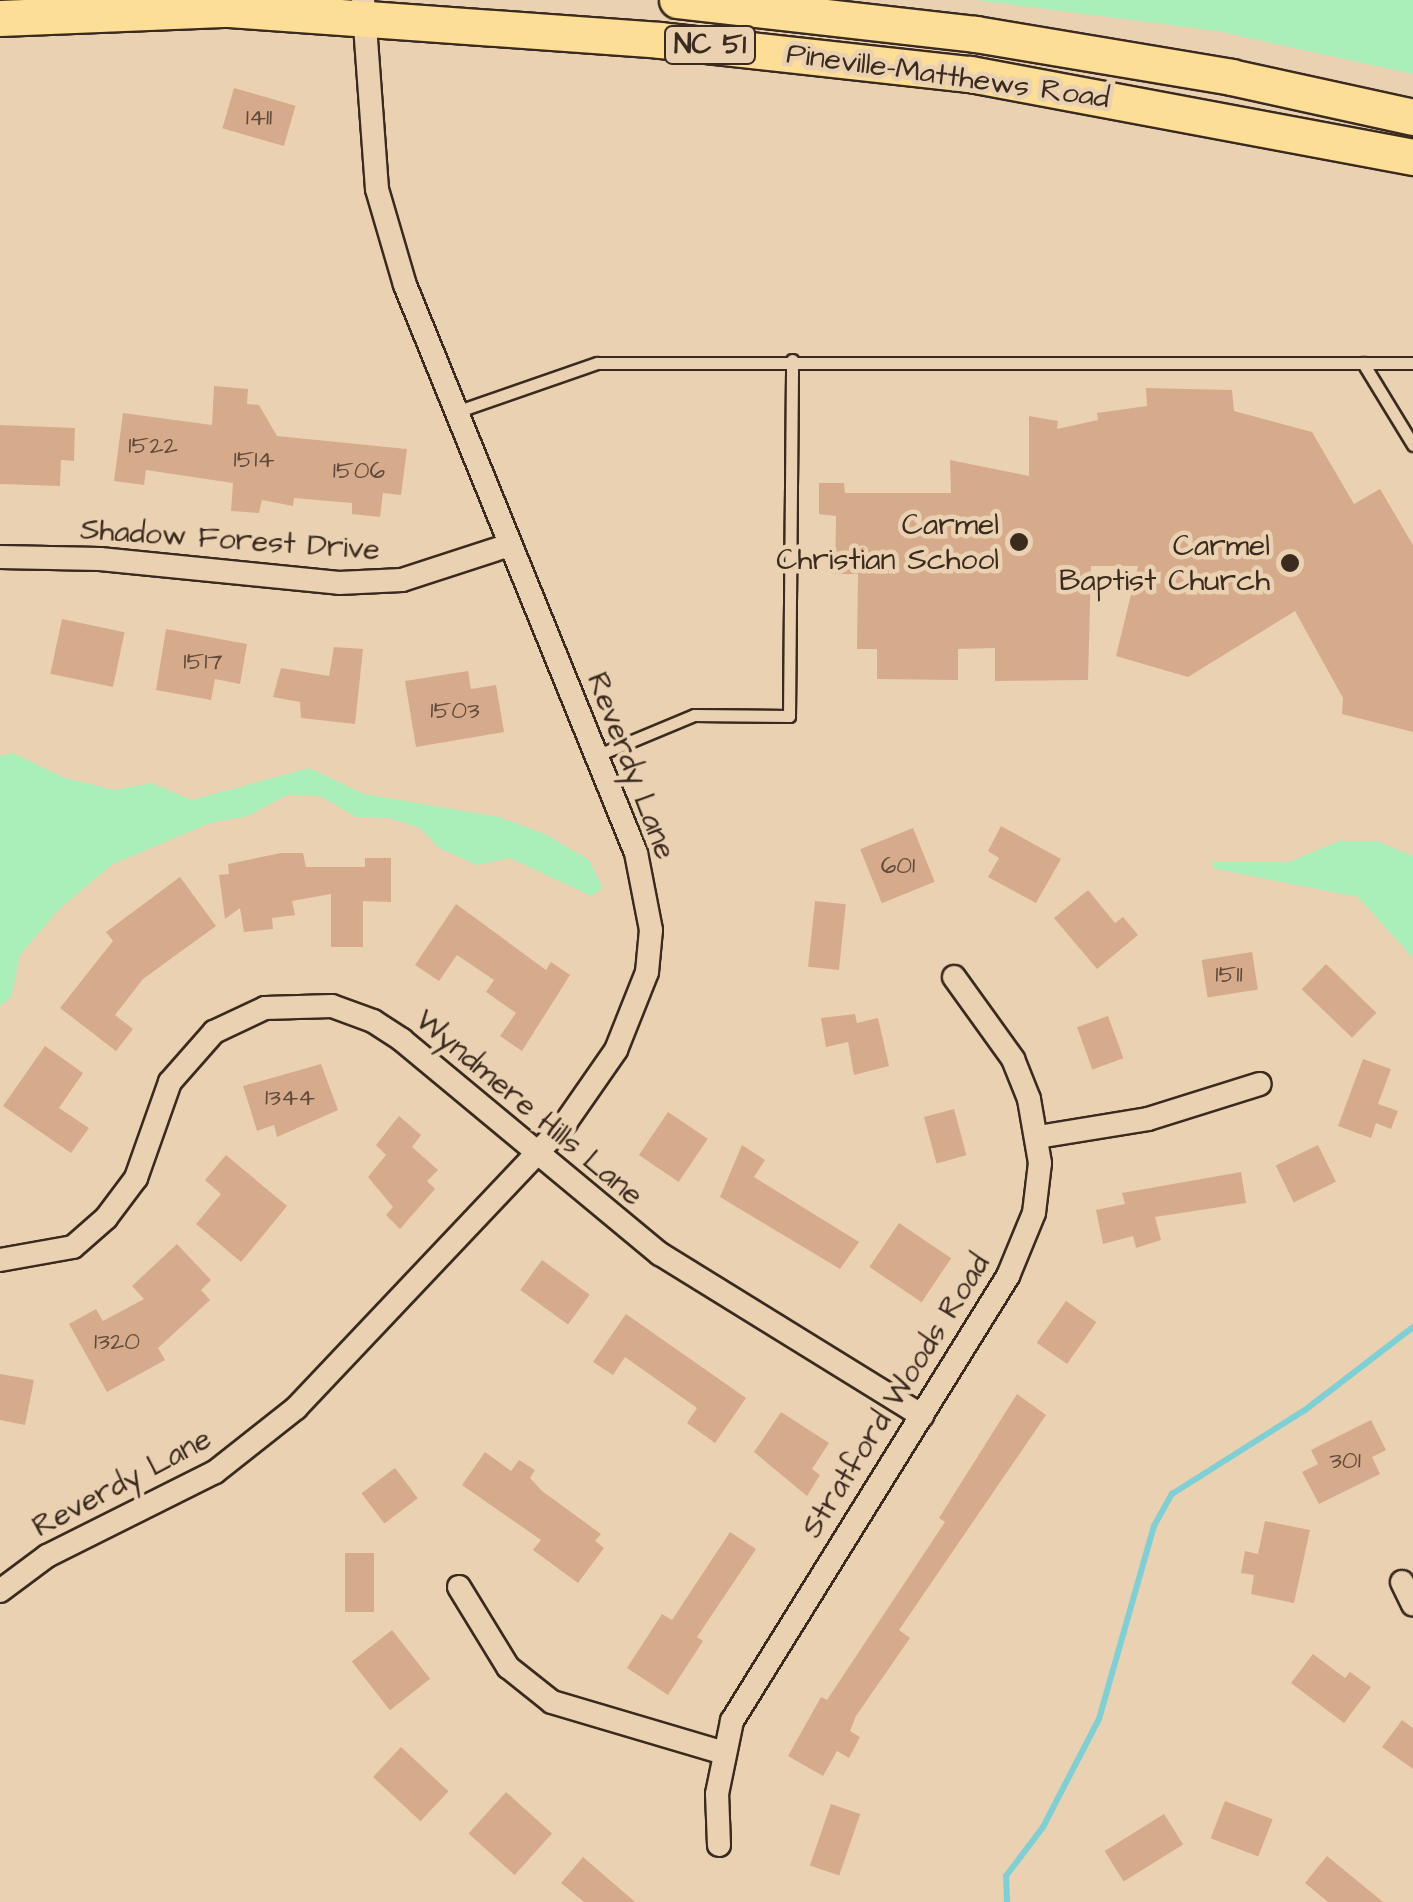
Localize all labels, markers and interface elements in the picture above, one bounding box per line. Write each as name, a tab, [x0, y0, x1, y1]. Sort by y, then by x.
road number: NC 51	[662, 22, 758, 68]
street label: Pineville-Matthews Road	[784, 36, 1112, 116]
house number: 1411	[246, 103, 272, 133]
house number: 1522	[128, 431, 178, 461]
house number: 1514	[233, 445, 275, 475]
house number: 1506	[333, 456, 385, 486]
place label: Carmel Christian School	[776, 507, 999, 578]
street label: Shadow Forest Drive	[79, 512, 381, 568]
place label: Carmel Baptist Church	[1059, 528, 1270, 598]
marker: Carmel Christian School	[1008, 531, 1030, 553]
marker: Carmel Baptist Church	[1279, 552, 1301, 574]
house number: 1517	[183, 647, 223, 677]
street label: Reverdy Lane	[579, 668, 683, 864]
house number: 1503	[430, 696, 480, 726]
house number: 601	[881, 851, 915, 881]
house number: 1511	[1215, 960, 1243, 990]
street label: Wyndmere Hills Lane	[408, 1002, 650, 1214]
house number: 1344	[265, 1083, 315, 1113]
street label: Stratford Woods Road	[794, 1248, 998, 1544]
house number: 1320	[94, 1327, 140, 1357]
street label: Reverdy Lane	[27, 1421, 217, 1545]
house number: 301	[1329, 1446, 1361, 1476]

